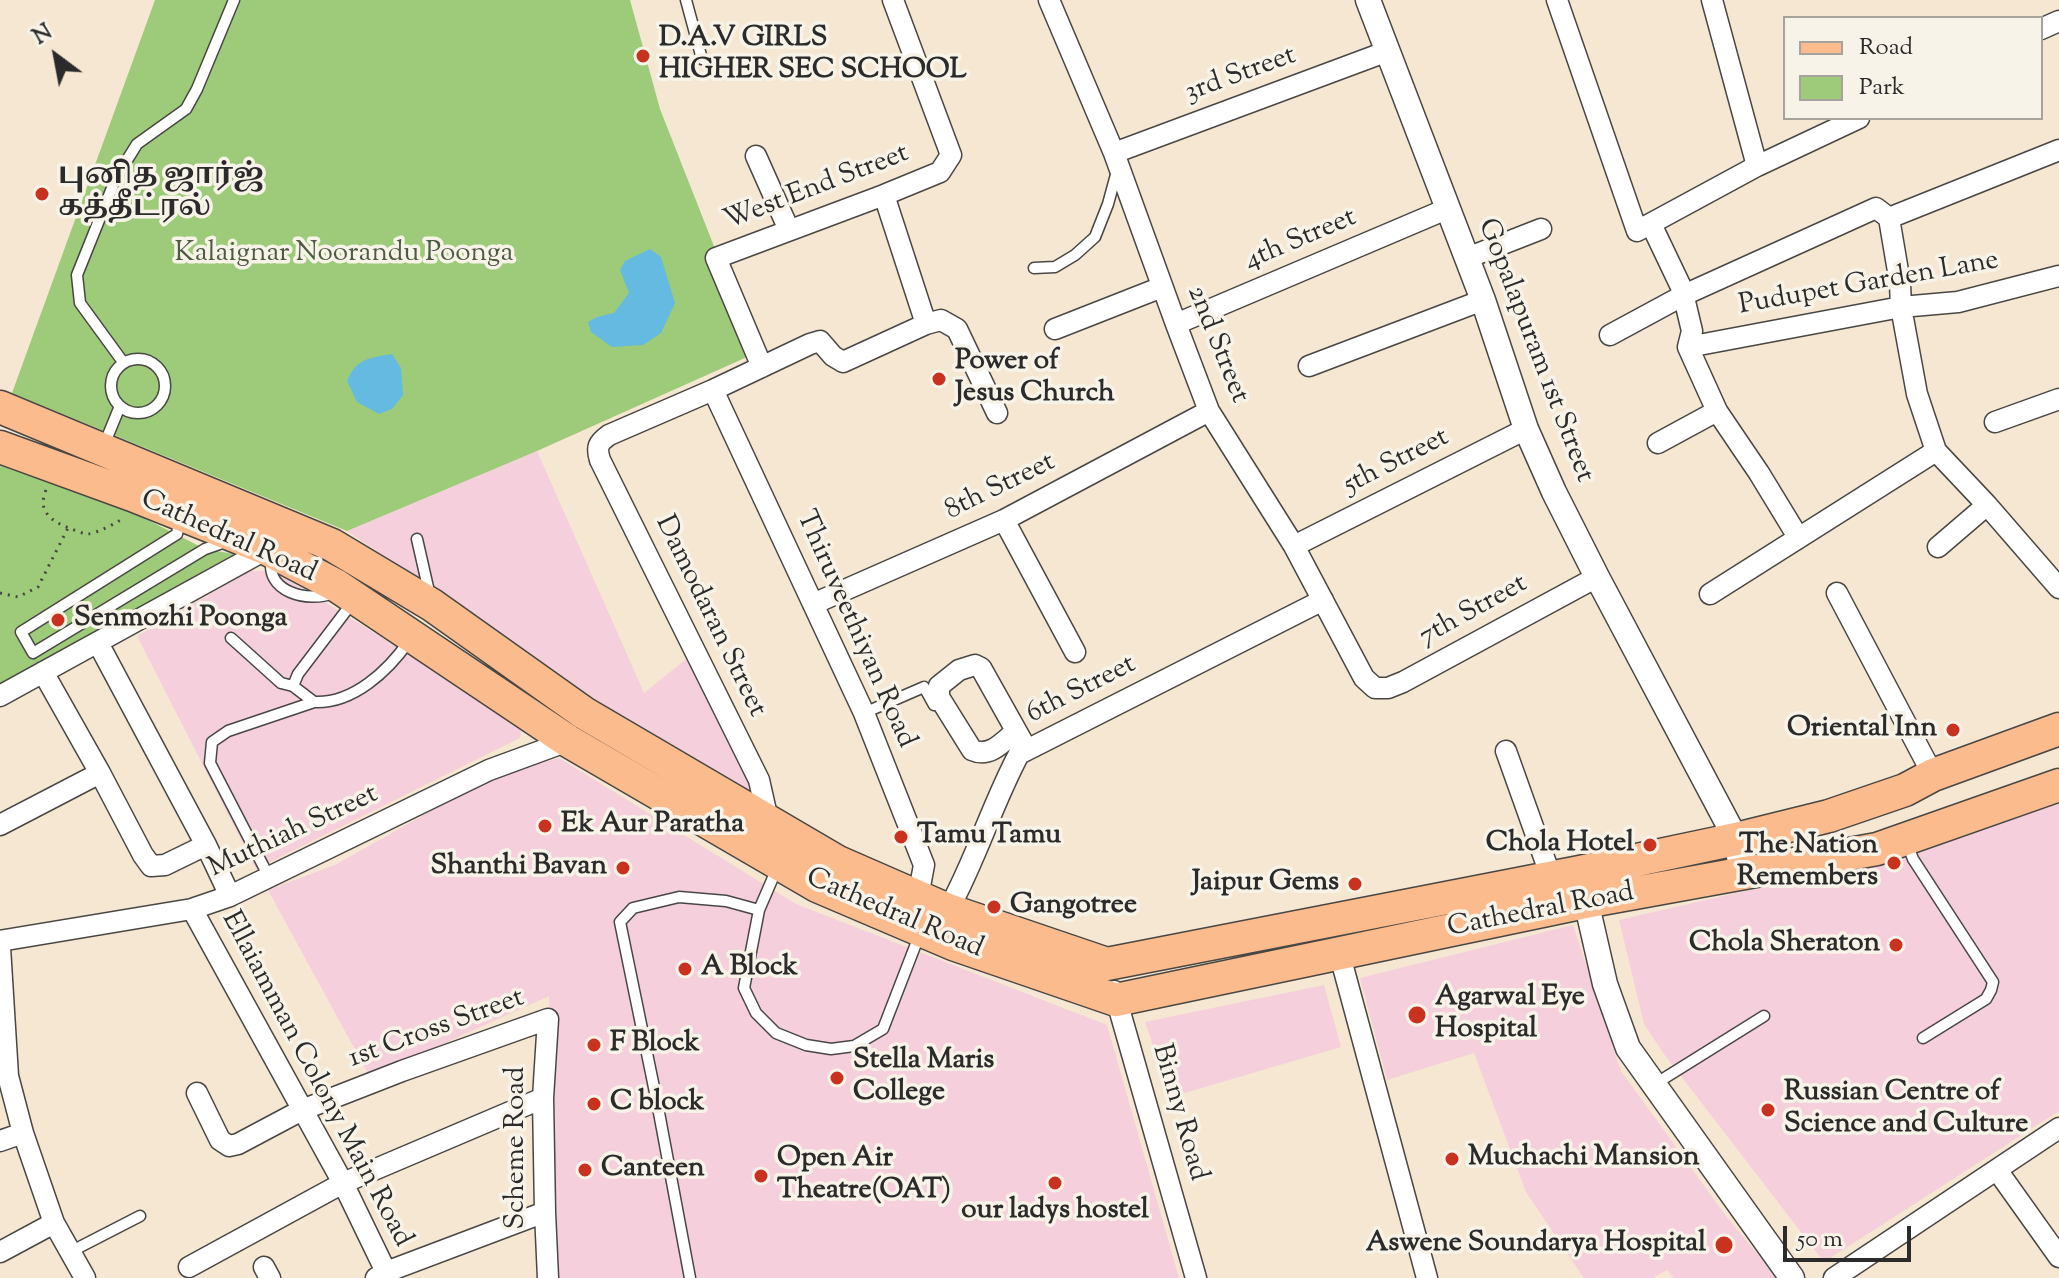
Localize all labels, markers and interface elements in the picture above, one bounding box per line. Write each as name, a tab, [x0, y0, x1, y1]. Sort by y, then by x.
north arrow	[16, 16, 96, 96]
legend	[1783, 16, 2043, 120]
text: N	[27, 17, 59, 54]
place label: D.A.V GIRLS HIGHER SEC SCHOOL	[659, 23, 967, 89]
text: Road	[1859, 31, 1913, 65]
street label: 3rd Street	[1181, 40, 1301, 112]
marker: D.A.V GIRLS HIGHER SEC SCHOOL	[634, 47, 652, 65]
text: Park	[1859, 71, 1905, 105]
street label: West End Street	[720, 138, 914, 240]
place label: புனித ஜார்ஜ் கத்தீட்ரல்	[58, 161, 264, 227]
marker: புனித ஜார்ஜ் கத்தீட்ரல்	[33, 185, 51, 203]
street label: 4th Street	[1240, 202, 1362, 280]
street label: Gopalapuram 1st Street	[1468, 215, 1600, 487]
park label: Kalaignar Noorandu Poonga	[175, 238, 513, 272]
street label: Pudupet Garden Lane	[1736, 246, 2002, 324]
street label: 2nd Street	[1177, 281, 1255, 409]
place label: Power of Jesus Church	[955, 346, 1115, 412]
marker: Power of Jesus Church	[930, 370, 948, 388]
street label: 5th Street	[1339, 422, 1455, 504]
street label: 8th Street	[940, 447, 1062, 529]
street label: Cathedral Road	[135, 484, 321, 592]
street label: Thiruveethiyan Road	[786, 506, 922, 754]
street label: Damodaran Street	[646, 511, 772, 723]
street label: 7th Street	[1414, 569, 1534, 655]
place label: Senmozhi Poonga	[74, 603, 287, 637]
marker: Senmozhi Poonga	[49, 611, 67, 629]
street label: 6th Street	[1022, 649, 1142, 733]
place label: Oriental Inn	[1787, 713, 1937, 747]
marker: Oriental Inn	[1944, 721, 1962, 739]
street label: Muthiah Street	[204, 779, 384, 887]
place label: Ek Aur Paratha	[561, 809, 744, 843]
marker: Ek Aur Paratha	[536, 817, 554, 835]
place label: Tamu Tamu	[917, 820, 1061, 854]
marker: Tamu Tamu	[892, 828, 910, 846]
place label: Chola Hotel	[1486, 828, 1634, 862]
place label: The Nation Remembers	[1737, 830, 1878, 896]
marker: Chola Hotel	[1641, 836, 1659, 854]
place label: Shanthi Bavan	[431, 851, 607, 885]
marker: The Nation Remembers	[1885, 854, 1903, 872]
marker: Shanthi Bavan	[614, 859, 632, 877]
street label: Cathedral Road	[800, 863, 988, 967]
place label: Jaipur Gems	[1192, 867, 1339, 901]
marker: Jaipur Gems	[1346, 875, 1364, 893]
street label: Cathedral Road	[1445, 877, 1637, 947]
place label: Gangotree	[1010, 890, 1137, 924]
marker: Gangotree	[985, 898, 1003, 916]
street label: Ellaiamman Colony Main Road	[212, 906, 418, 1254]
place label: Chola Sheraton	[1689, 928, 1880, 962]
marker: Chola Sheraton	[1887, 936, 1905, 954]
place label: A Block	[701, 952, 798, 986]
marker: A Block	[676, 960, 694, 978]
place label: Agarwal Eye Hospital	[1435, 982, 1585, 1048]
street label: 1st Cross Street	[345, 983, 529, 1077]
marker: Agarwal Eye Hospital	[1406, 1004, 1428, 1026]
place label: F Block	[610, 1028, 700, 1062]
marker: F Block	[585, 1036, 603, 1054]
street label: Binny Road	[1142, 1041, 1214, 1185]
place label: Stella Maris College	[853, 1045, 994, 1111]
street label: Scheme Road	[501, 1066, 535, 1230]
marker: Stella Maris College	[828, 1069, 846, 1087]
place label: Russian Centre of Science and Culture	[1784, 1077, 2028, 1143]
place label: C block	[610, 1087, 704, 1121]
marker: C block	[585, 1095, 603, 1113]
marker: Russian Centre of Science and Culture	[1759, 1101, 1777, 1119]
place label: Muchachi Mansion	[1468, 1142, 1700, 1176]
place label: Open Air Theatre(OAT)	[777, 1143, 951, 1209]
marker: Muchachi Mansion	[1443, 1150, 1461, 1168]
place label: Canteen	[601, 1153, 705, 1187]
marker: Canteen	[576, 1161, 594, 1179]
marker: Open Air Theatre(OAT)	[752, 1167, 770, 1185]
marker: our ladys hostel	[1046, 1174, 1064, 1192]
place label: our ladys hostel	[961, 1195, 1149, 1229]
scale bar	[1787, 1210, 1915, 1260]
text: 50 m	[1797, 1223, 1843, 1257]
place label: Aswene Soundarya Hospital	[1366, 1228, 1706, 1262]
marker: Aswene Soundarya Hospital	[1713, 1234, 1735, 1256]

